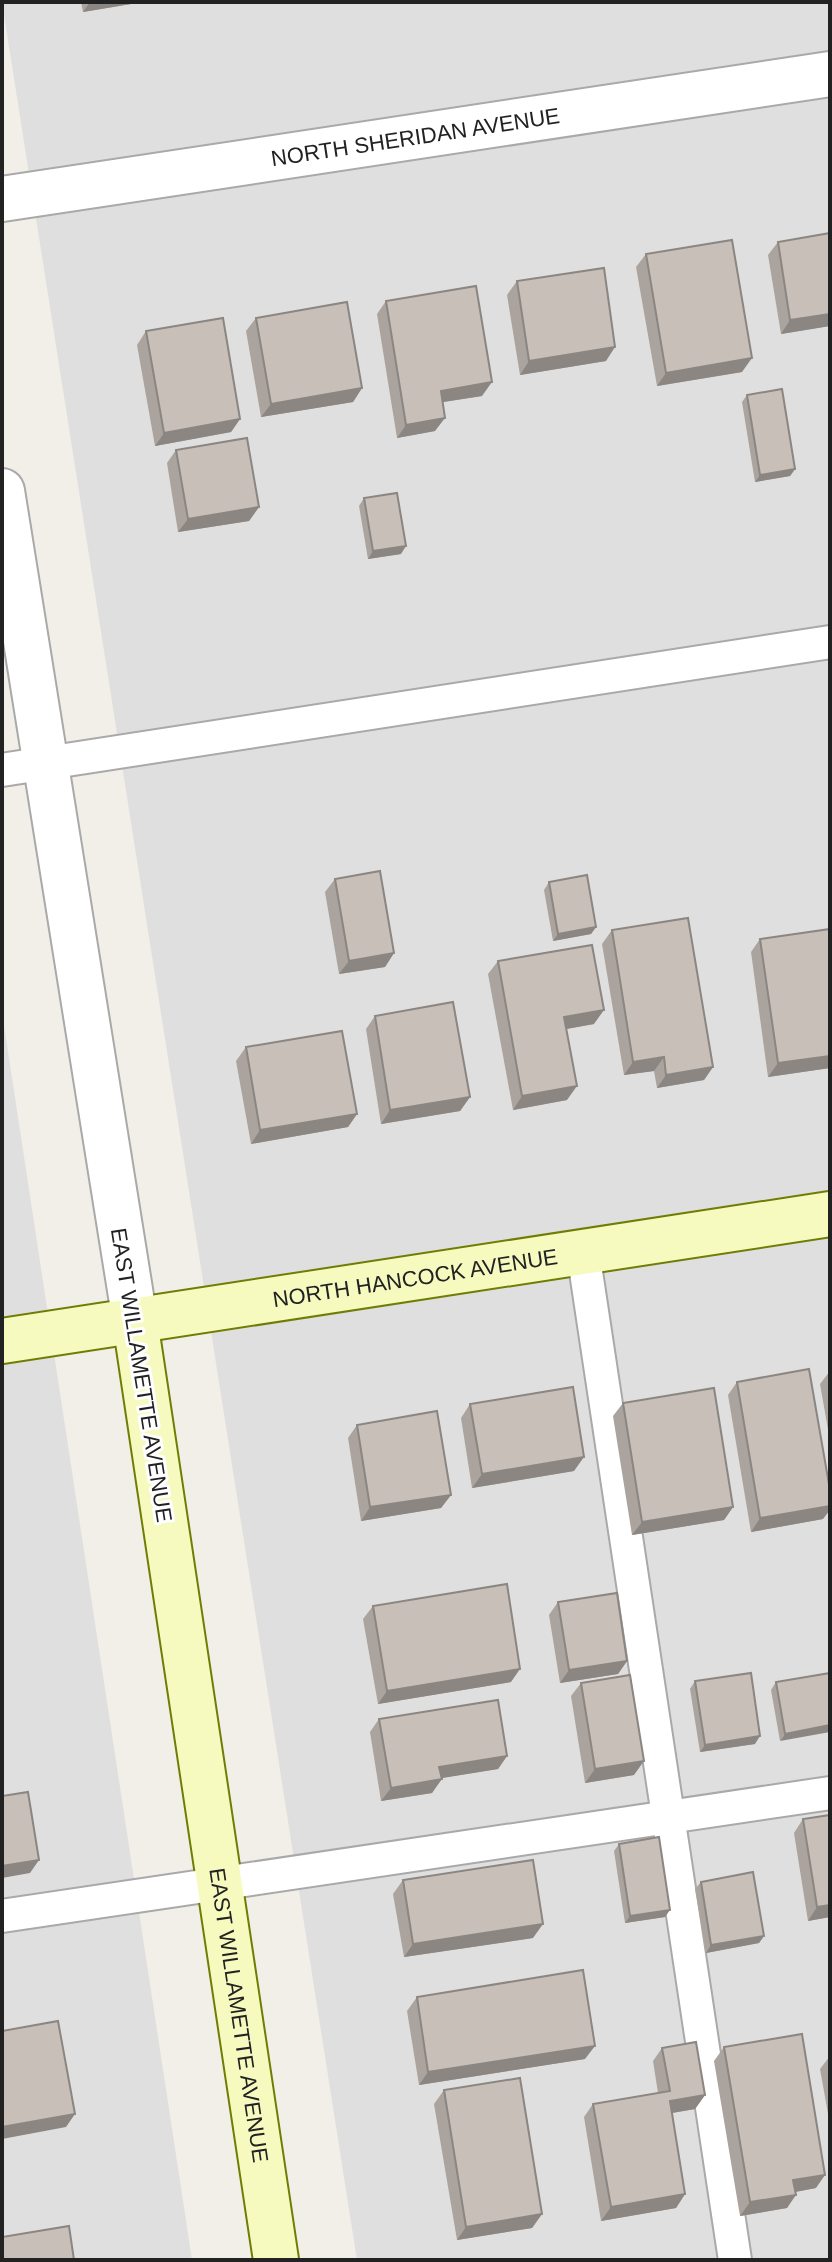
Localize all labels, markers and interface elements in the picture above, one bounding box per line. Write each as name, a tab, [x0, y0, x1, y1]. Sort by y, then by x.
street label: NORTH SHERIDAN AVENUE	[269, 103, 561, 171]
street label: EAST WILLAMETTE AVENUE	[106, 1226, 177, 1524]
street label: NORTH HANCOCK AVENUE	[271, 1244, 559, 1312]
street label: EAST WILLAMETTE AVENUE	[204, 1866, 273, 2164]

